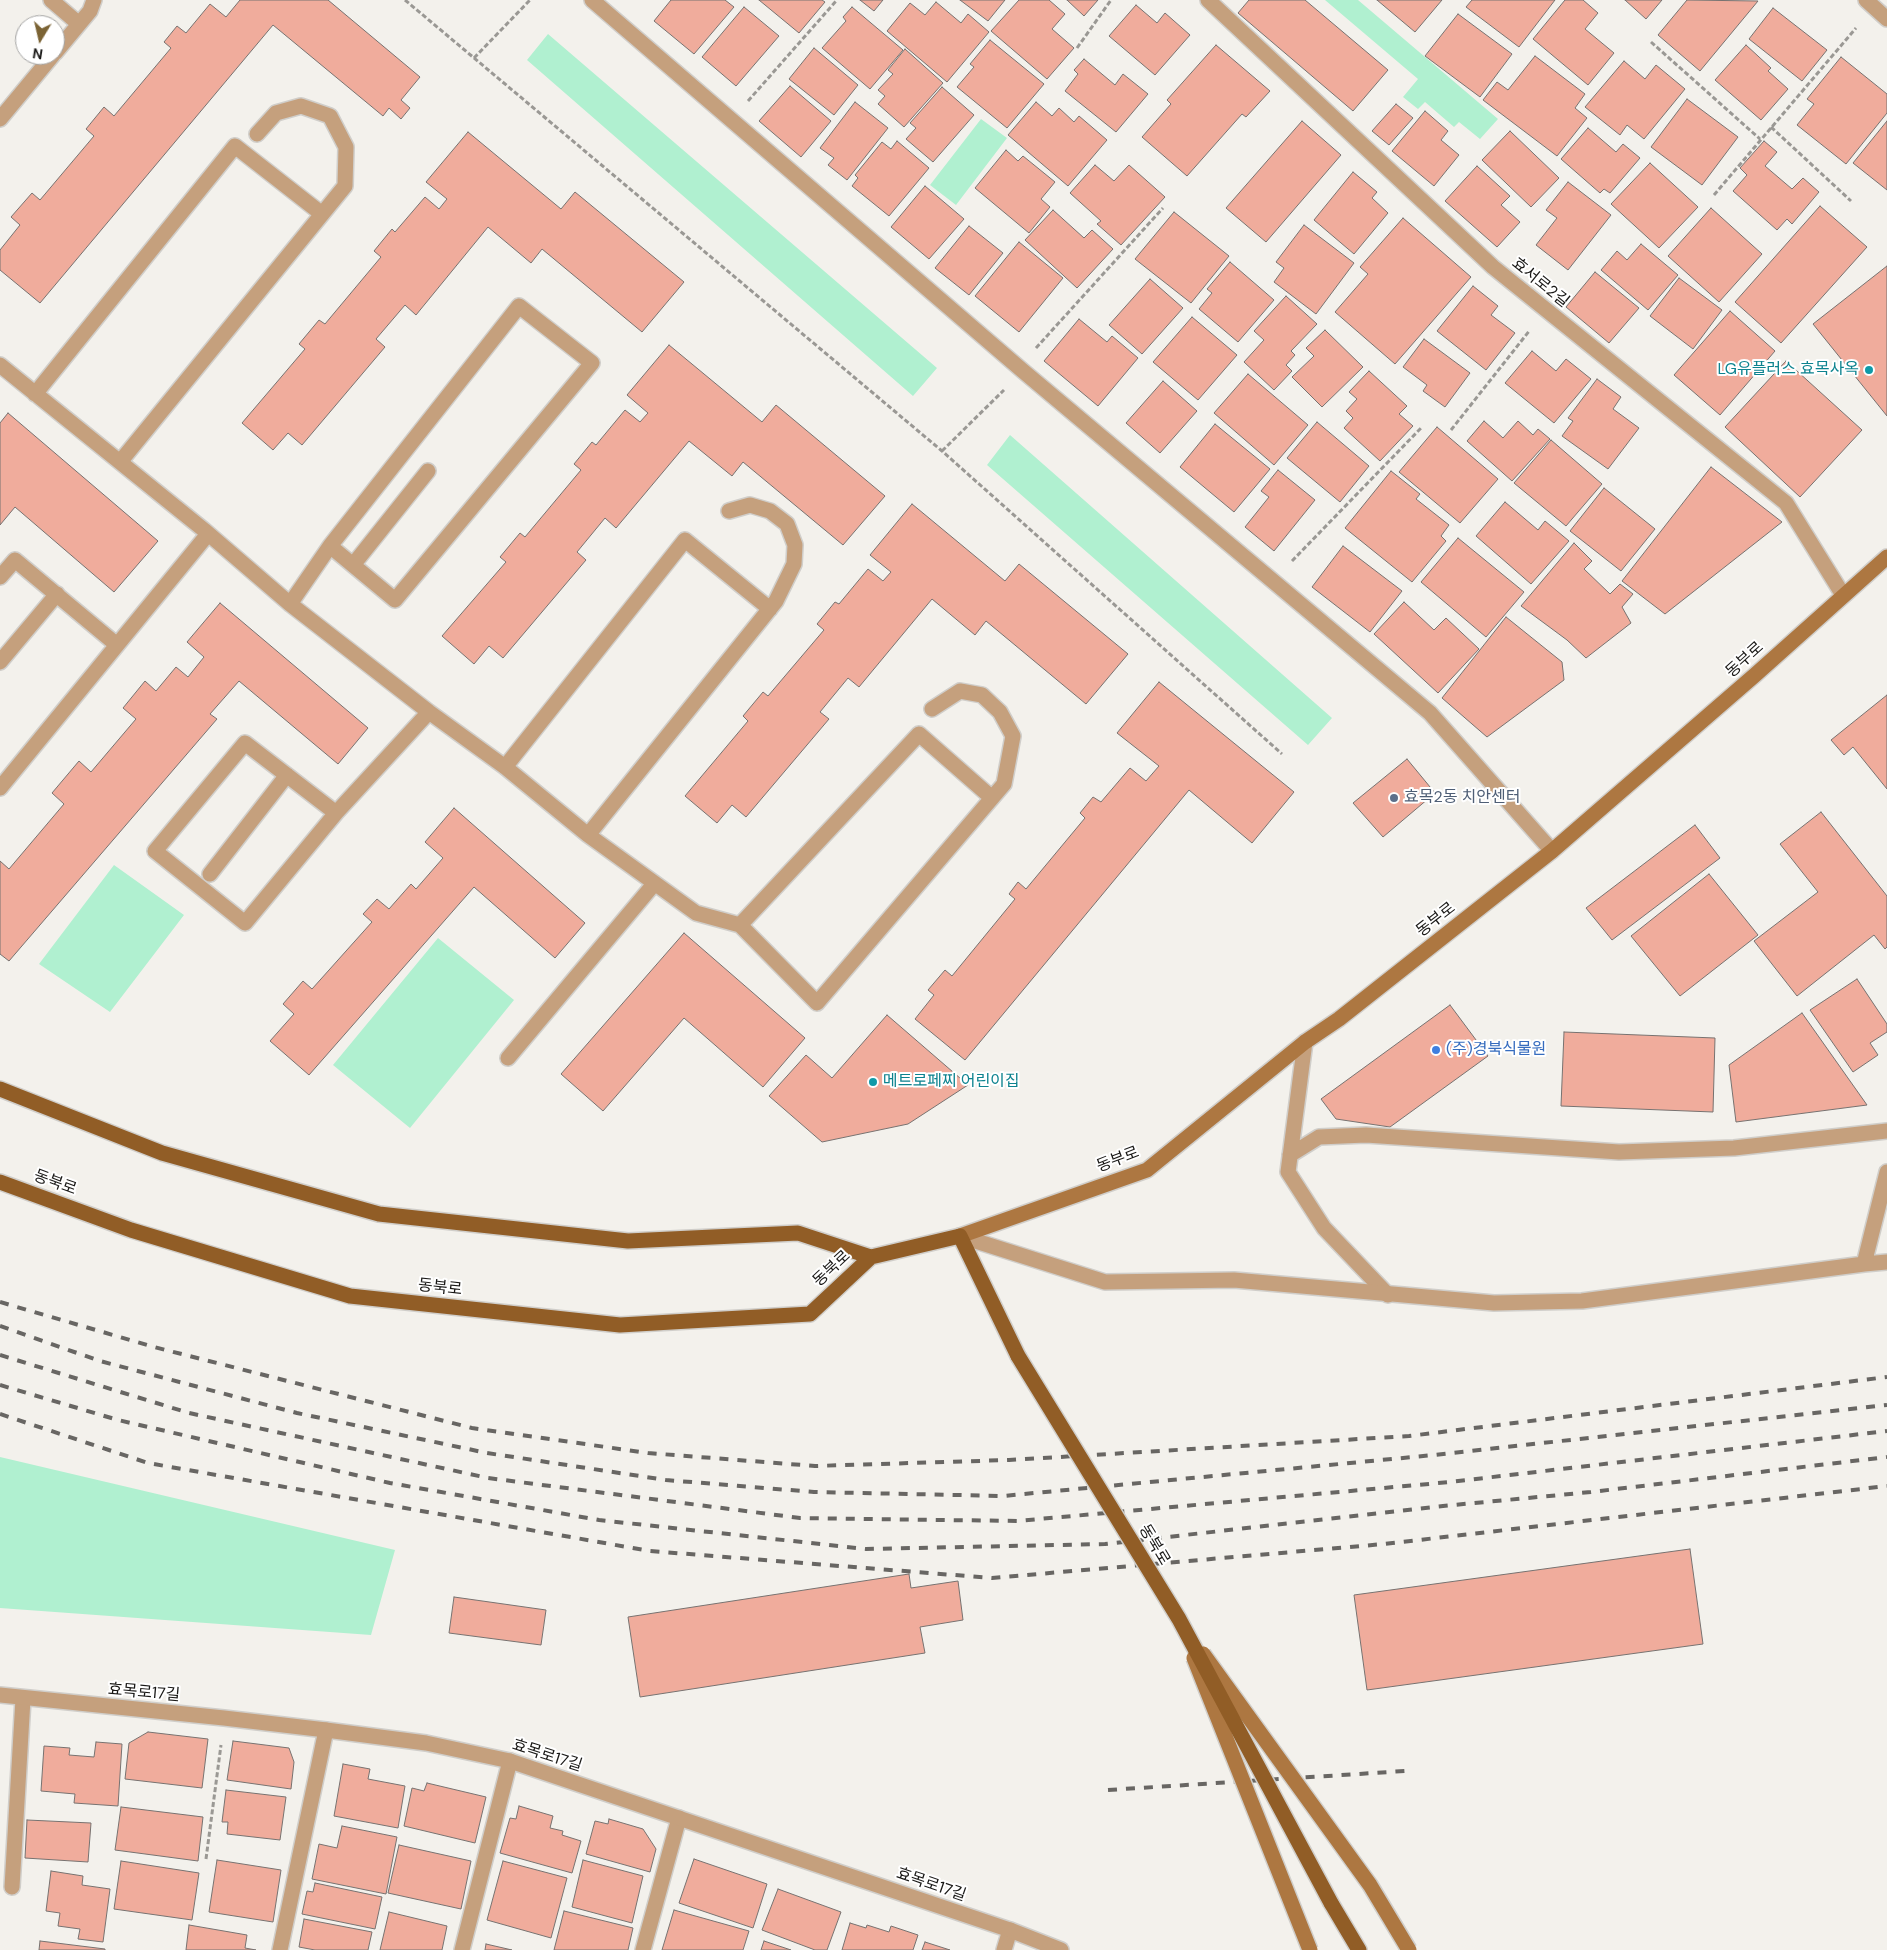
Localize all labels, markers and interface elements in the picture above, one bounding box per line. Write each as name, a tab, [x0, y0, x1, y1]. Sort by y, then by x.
north arrow	[15, 15, 65, 65]
text: N	[31, 44, 44, 64]
street label: 효서로2길	[1507, 254, 1573, 312]
place label: LG유플러스 효목사옥	[1717, 360, 1859, 380]
marker: LG유플러스 효목사옥	[1863, 364, 1875, 376]
street label: 동부로	[1722, 638, 1768, 682]
place label: 효목2동 치안센터	[1404, 788, 1521, 808]
marker: 효목2동 치안센터	[1388, 792, 1400, 804]
street label: 동부로	[1413, 899, 1459, 941]
place label: (주)경북식물원	[1446, 1040, 1546, 1060]
marker: (주)경북식물원	[1430, 1044, 1442, 1056]
place label: 메트로페찌 어린이집	[883, 1072, 1020, 1092]
marker: 메트로페찌 어린이집	[867, 1076, 879, 1088]
street label: 동부로	[1094, 1143, 1142, 1177]
street label: 동북로	[31, 1166, 79, 1200]
street label: 동북로	[809, 1247, 855, 1291]
street label: 동북로	[417, 1276, 463, 1300]
street label: 동북로	[1134, 1521, 1174, 1569]
street label: 효목로17길	[107, 1680, 181, 1706]
street label: 효목로17길	[510, 1736, 584, 1776]
street label: 효목로17길	[894, 1864, 968, 1906]

